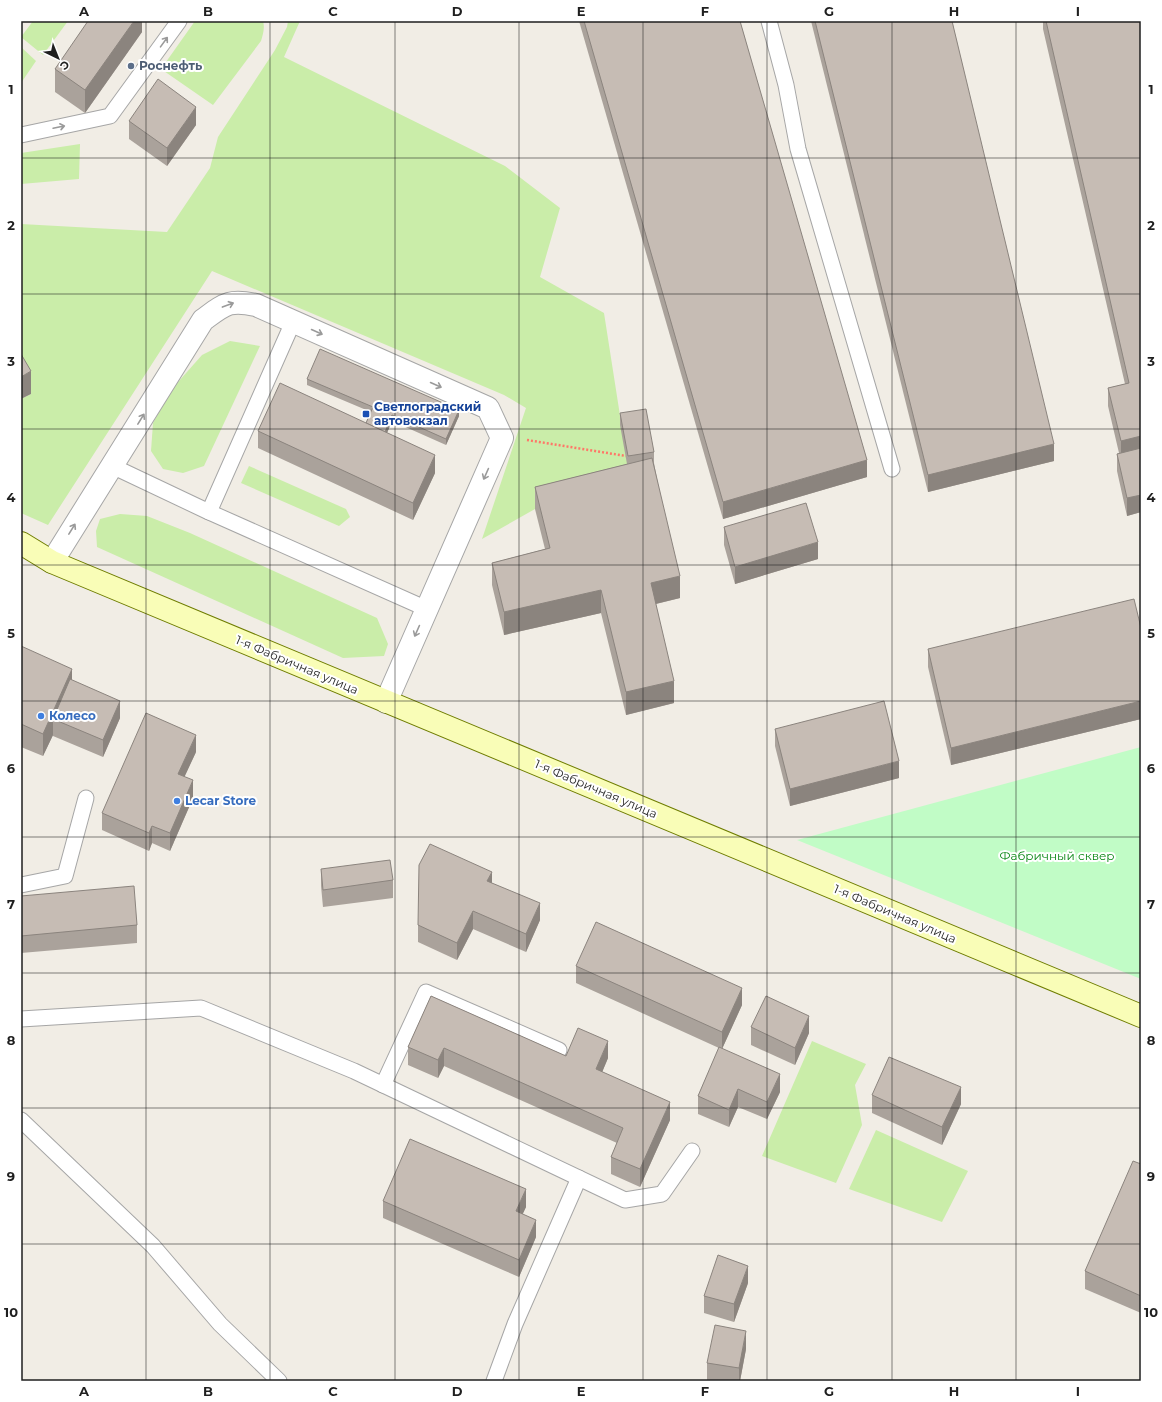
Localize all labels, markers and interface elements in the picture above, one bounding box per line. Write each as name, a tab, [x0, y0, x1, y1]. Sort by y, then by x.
text: A	[78, 3, 90, 19]
text: B	[203, 3, 213, 19]
text: C	[328, 3, 338, 19]
text: D	[452, 3, 463, 19]
text: E	[577, 3, 586, 19]
text: F	[701, 3, 709, 19]
text: G	[824, 3, 834, 19]
text: H	[949, 3, 959, 19]
text: I	[1076, 3, 1080, 19]
one-way arrow	[160, 36, 168, 47]
north arrow	[38, 38, 78, 78]
text: С	[57, 57, 73, 73]
place label: Роснефть	[139, 58, 202, 73]
marker: Роснефть	[126, 61, 136, 71]
text: 1	[8, 81, 14, 97]
text: 1	[1148, 81, 1154, 97]
one-way arrow	[52, 123, 65, 131]
text: 2	[7, 217, 15, 233]
text: 2	[1147, 217, 1155, 233]
one-way arrow	[222, 300, 234, 308]
one-way arrow	[311, 329, 323, 336]
text: 3	[6, 353, 15, 369]
text: 3	[1146, 353, 1155, 369]
one-way arrow	[430, 382, 442, 389]
place label: Светлоградский автовокзал	[374, 399, 481, 428]
marker: Светлоградский автовокзал	[361, 409, 371, 419]
one-way arrow	[137, 414, 145, 425]
one-way arrow	[482, 467, 489, 479]
text: 4	[7, 489, 16, 505]
text: 4	[1147, 489, 1156, 505]
one-way arrow	[69, 523, 77, 535]
text: 5	[7, 625, 15, 641]
one-way arrow	[413, 625, 420, 637]
text: 5	[1147, 625, 1155, 641]
street label: 1-я Фабричная улица	[234, 632, 361, 697]
place label: Колесо	[49, 708, 96, 723]
marker: Колесо	[36, 711, 46, 721]
street label: 1-я Фабричная улица	[533, 756, 660, 821]
text: 6	[7, 760, 16, 776]
text: 6	[1147, 760, 1156, 776]
place label: Lecar Store	[185, 793, 256, 808]
marker: Lecar Store	[172, 796, 182, 806]
park label: Фабричный сквер	[999, 848, 1115, 863]
street label: 1-я Фабричная улица	[832, 881, 959, 946]
text: 7	[7, 896, 15, 912]
text: 7	[1147, 896, 1155, 912]
text: 8	[7, 1032, 16, 1048]
text: 8	[1147, 1032, 1156, 1048]
text: 9	[7, 1168, 15, 1184]
text: 9	[1147, 1168, 1155, 1184]
text: 10	[4, 1304, 18, 1320]
text: 10	[1144, 1304, 1158, 1320]
text: A	[78, 1383, 90, 1399]
text: B	[203, 1383, 213, 1399]
text: C	[328, 1383, 338, 1399]
text: D	[452, 1383, 463, 1399]
text: E	[577, 1383, 586, 1399]
text: F	[701, 1383, 709, 1399]
text: G	[824, 1383, 834, 1399]
text: H	[949, 1383, 959, 1399]
text: I	[1076, 1383, 1080, 1399]

